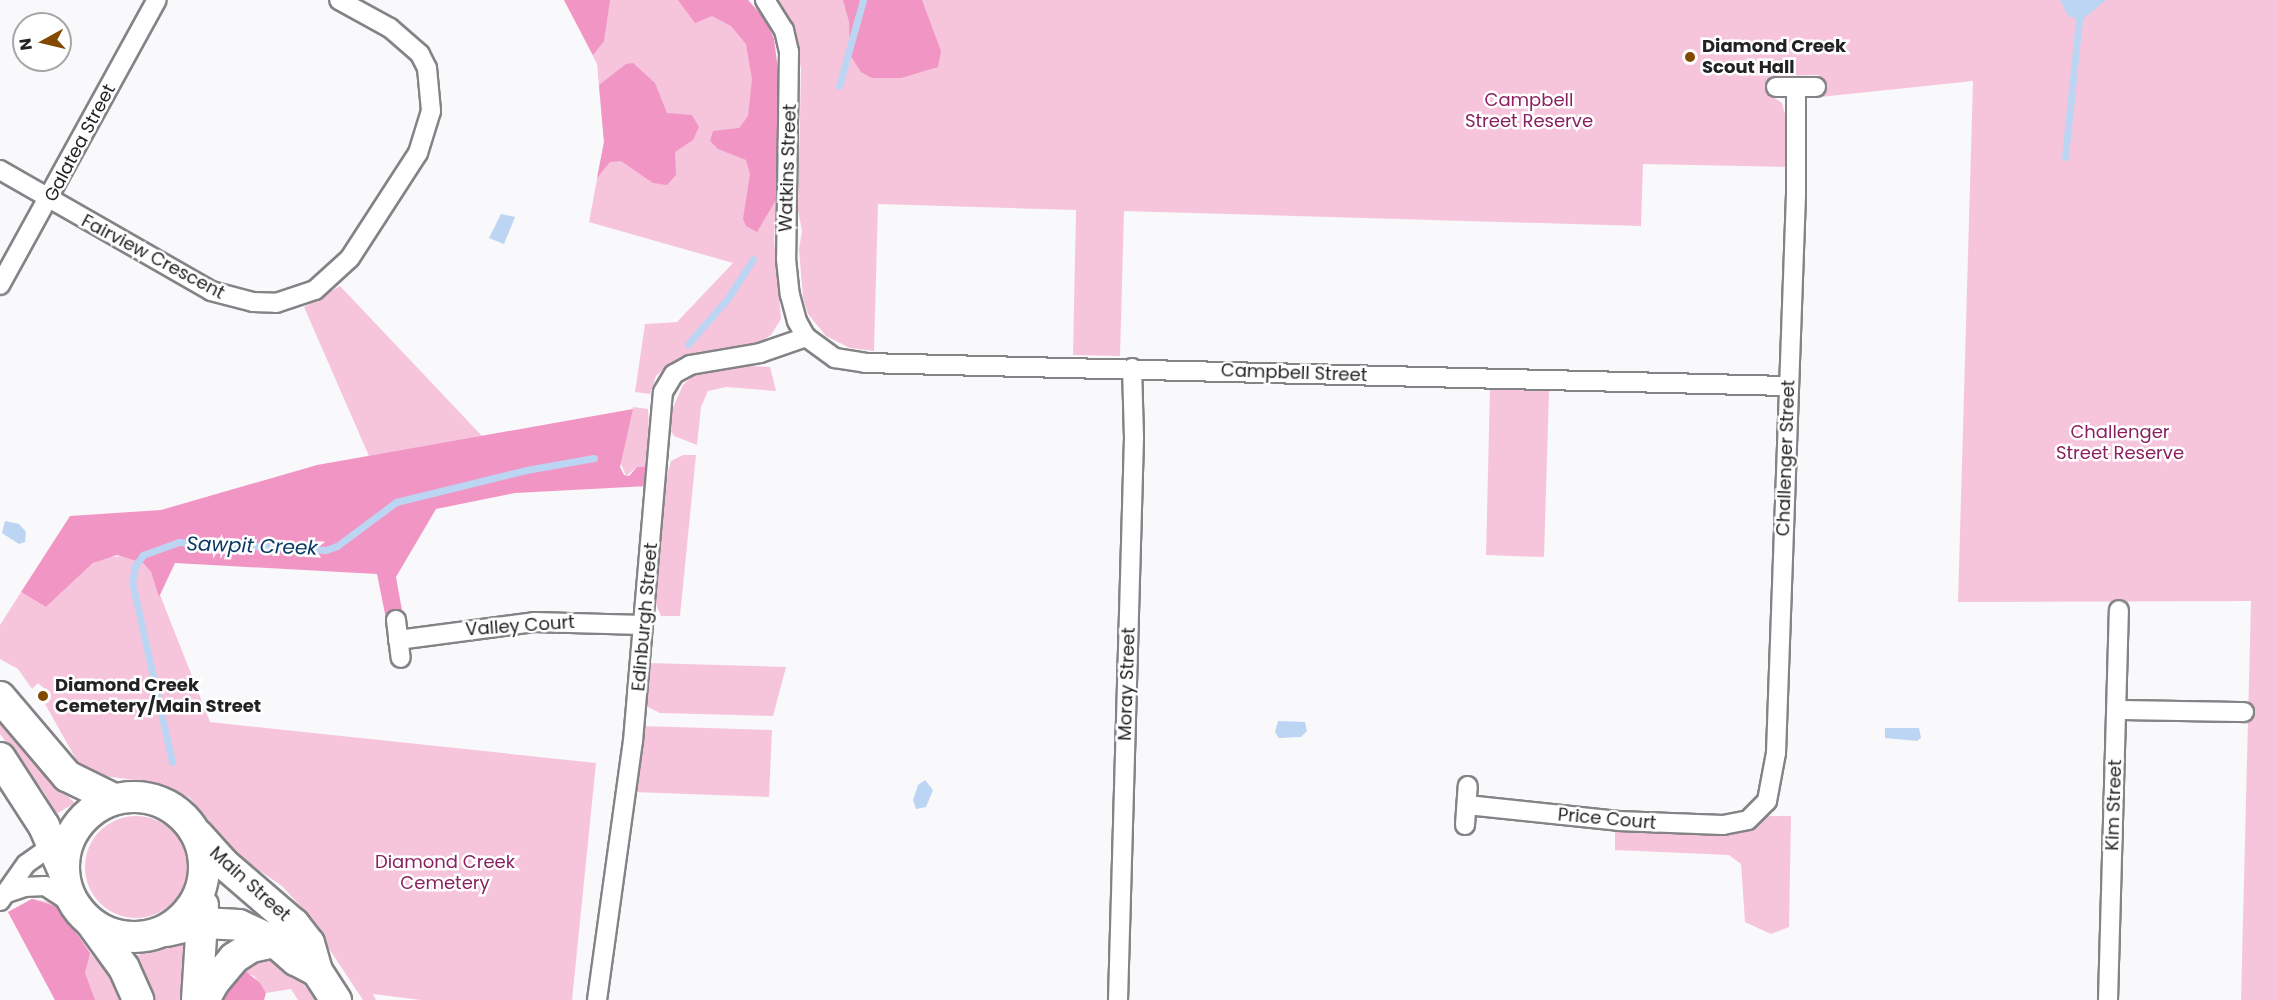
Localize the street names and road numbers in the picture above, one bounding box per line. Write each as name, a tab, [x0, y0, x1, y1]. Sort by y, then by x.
street label: Galatea Street	[40, 80, 120, 206]
street label: Watkins Street	[775, 103, 801, 233]
street label: Fairview Crescent	[78, 210, 228, 304]
street label: Campbell Street	[1220, 360, 1368, 386]
street label: Challenger Street	[1772, 379, 1800, 537]
street label: Edinburgh Street	[628, 542, 662, 692]
street label: Valley Court	[465, 611, 575, 641]
street label: Moray Street	[1114, 627, 1140, 741]
street label: Kim Street	[2102, 759, 2126, 851]
street label: Price Court	[1557, 804, 1657, 834]
street label: Main Street	[205, 842, 295, 926]

